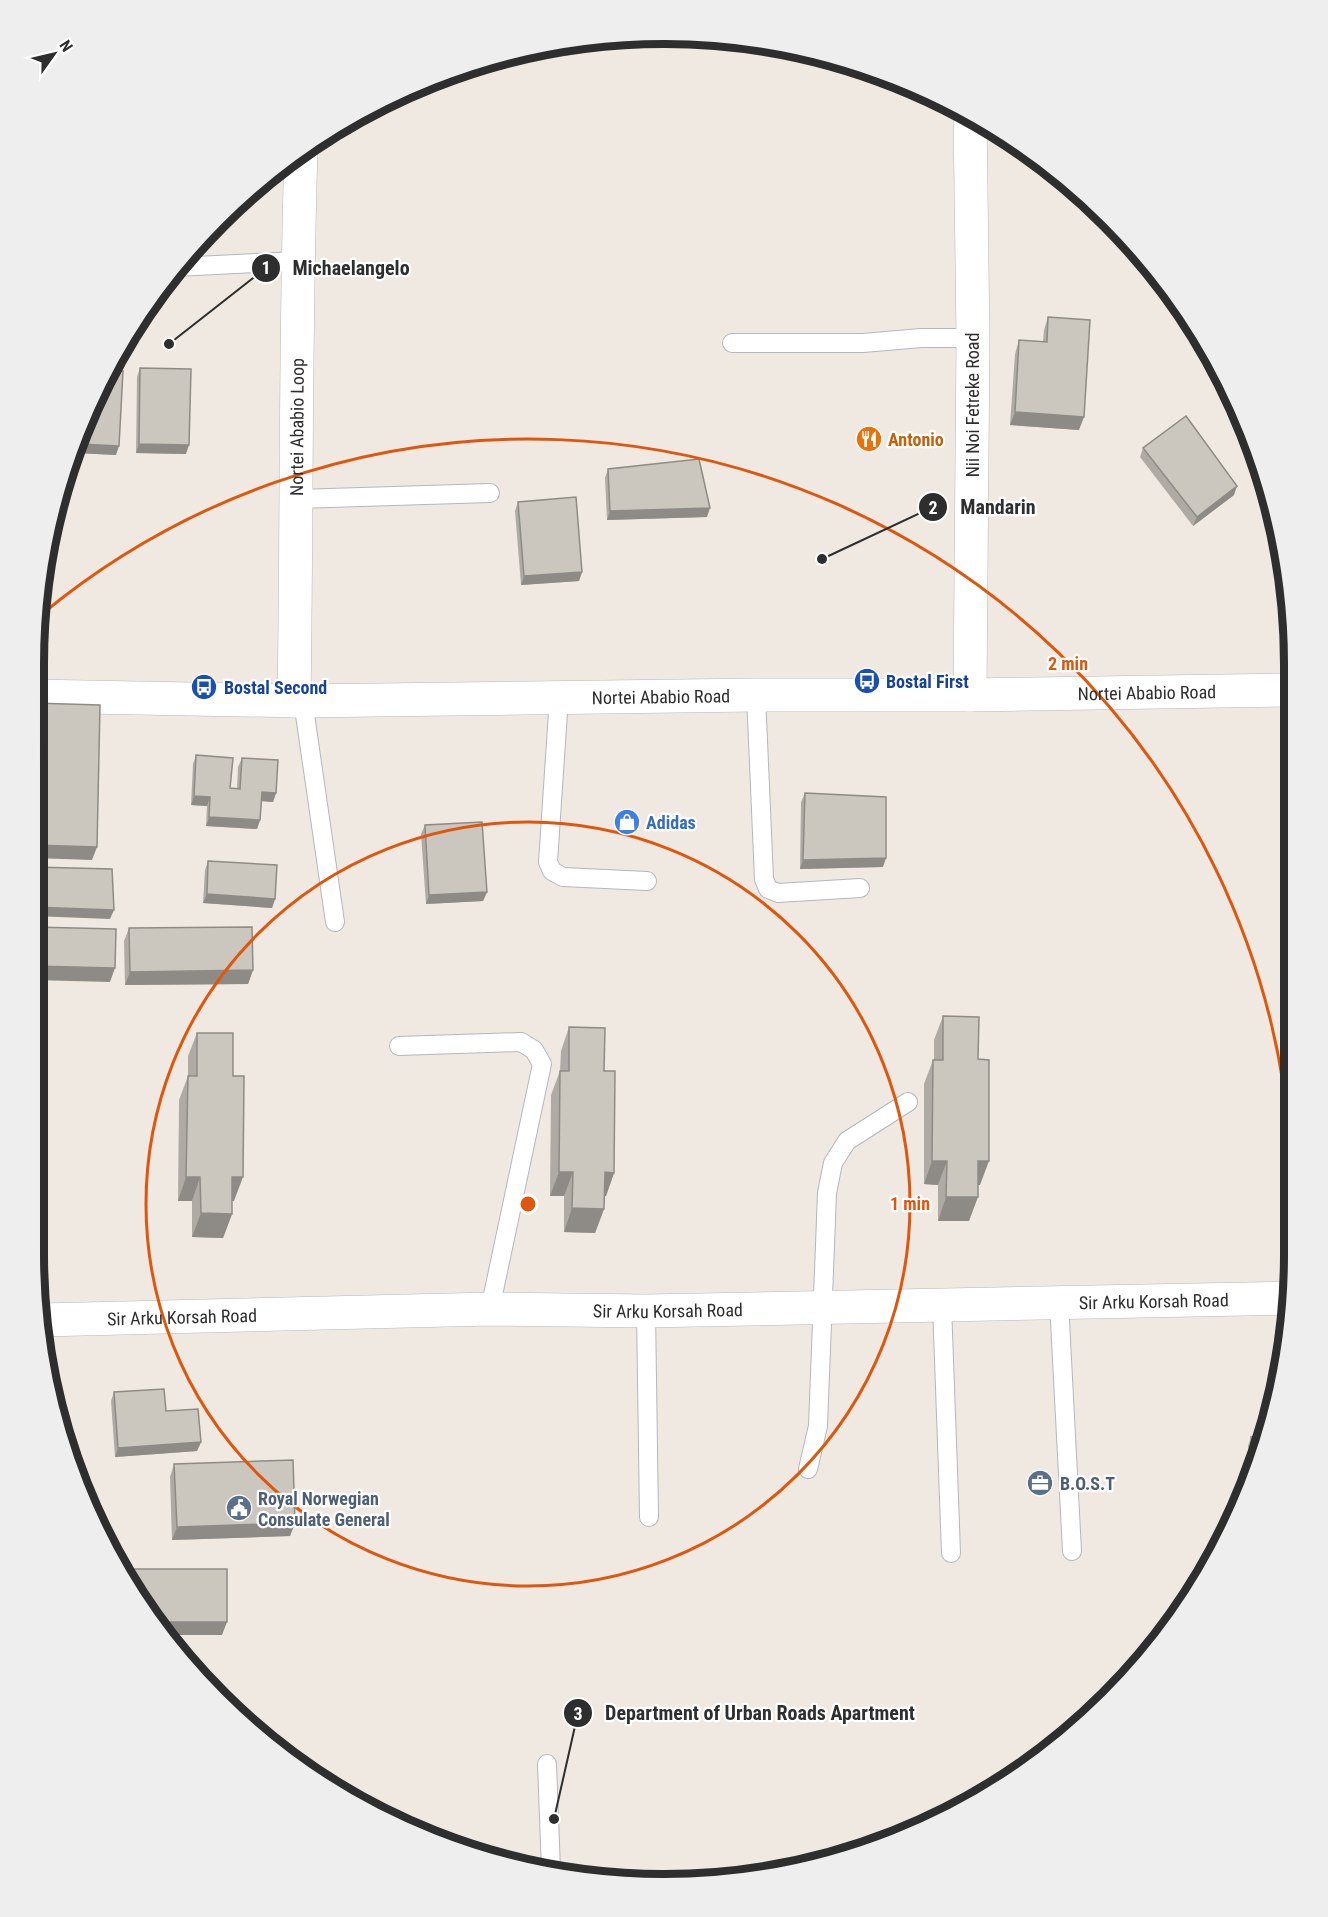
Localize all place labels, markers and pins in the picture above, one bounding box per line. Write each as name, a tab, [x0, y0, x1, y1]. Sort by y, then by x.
callout: Michaelangelo	[251, 249, 422, 287]
restaurant icon: Antonio	[854, 424, 884, 454]
place label: Antonio	[888, 429, 944, 450]
callout: Mandarin	[918, 488, 1047, 526]
bus stop icon: Bostal First	[852, 666, 882, 696]
place label: Bostal First	[886, 671, 969, 692]
bus stop icon: Bostal Second	[189, 672, 219, 702]
place label: Bostal Second	[224, 677, 327, 698]
shop icon: Adidas	[612, 807, 642, 837]
place label: Adidas	[646, 812, 696, 833]
centre of rings	[518, 1194, 538, 1214]
office icon: B.O.S.T	[1025, 1468, 1055, 1498]
place label: B.O.S.T	[1060, 1473, 1115, 1494]
place label: Royal Norwegian Consulate General	[258, 1488, 390, 1530]
public building icon: Royal Norwegian Consulate General	[224, 1493, 254, 1523]
callout: Department of Urban Roads Apartment	[563, 1694, 927, 1732]

